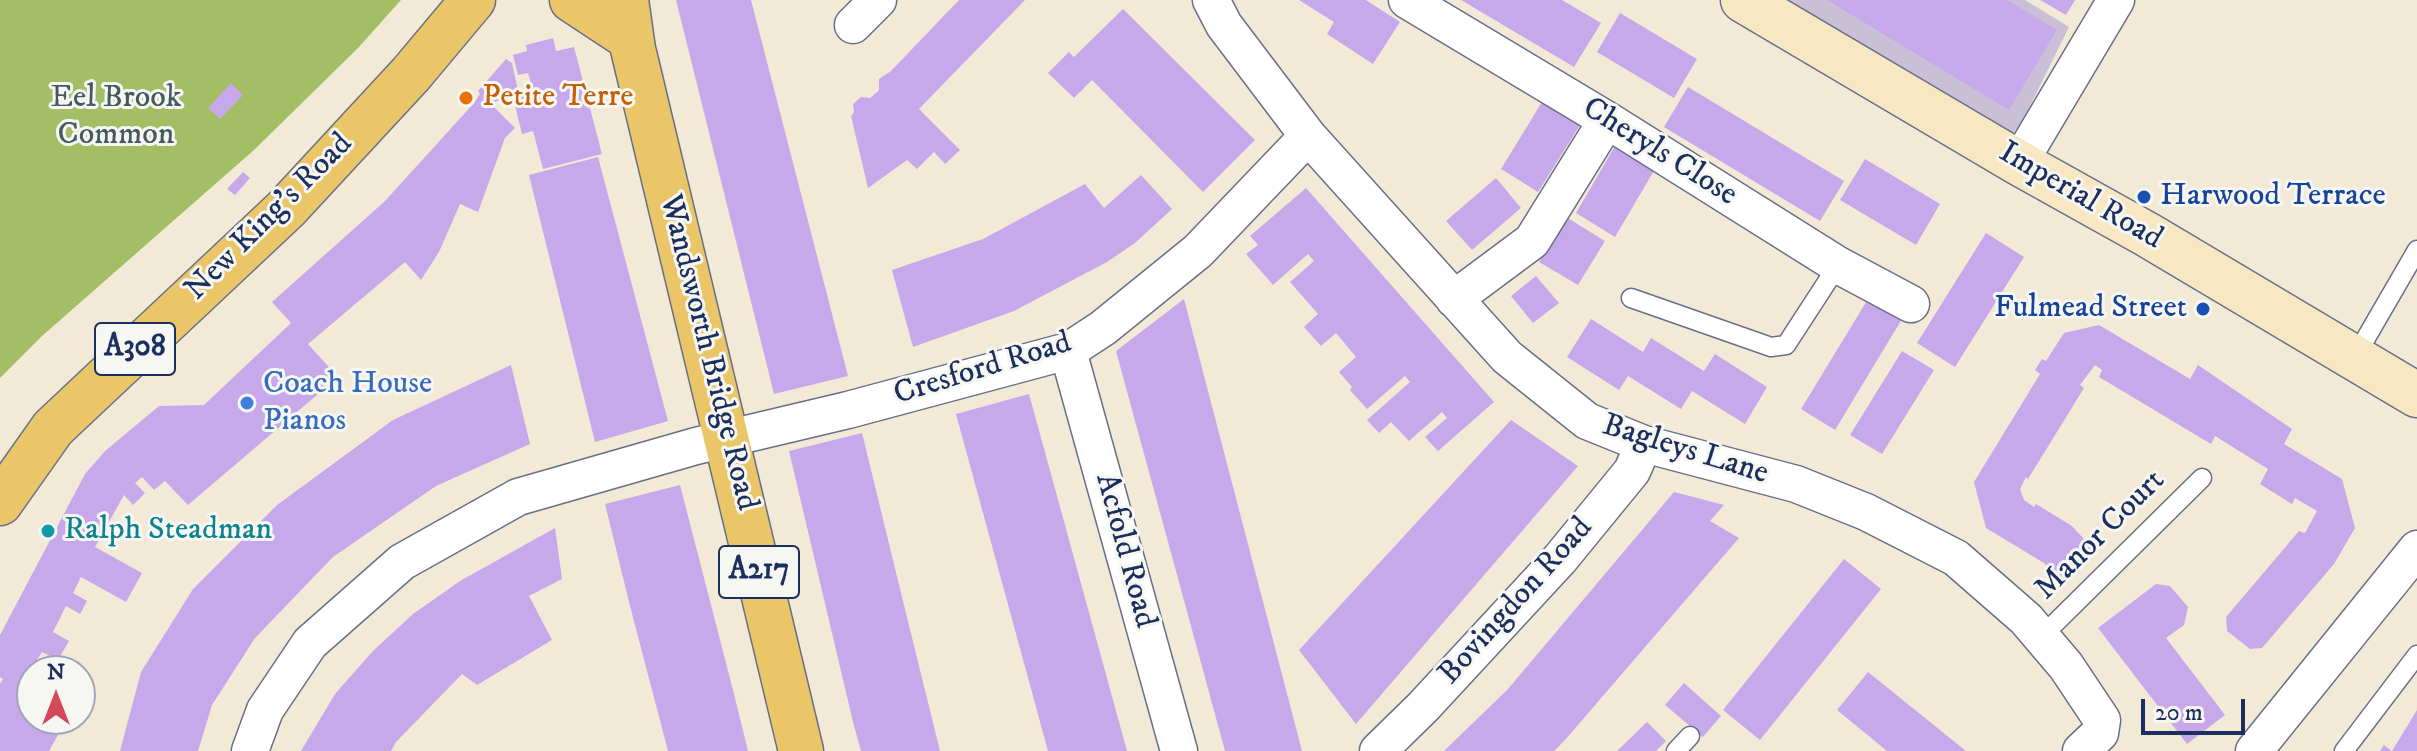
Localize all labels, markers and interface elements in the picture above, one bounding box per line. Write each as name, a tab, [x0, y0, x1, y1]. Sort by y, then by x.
place label: Petite Terre	[482, 79, 633, 117]
park label: Eel Brook Common	[50, 80, 182, 155]
marker: Petite Terre	[457, 89, 475, 107]
street label: Cheryls Close	[1575, 90, 1743, 216]
street label: New King's Road	[178, 126, 362, 310]
street label: Imperial Road	[1991, 135, 2169, 259]
place label: Harwood Terrace	[2160, 178, 2386, 216]
marker: Harwood Terrace	[2135, 188, 2153, 206]
street label: Wandsworth Bridge Road	[649, 191, 765, 515]
place label: Fulmead Street	[1994, 290, 2187, 328]
marker: Fulmead Street	[2194, 300, 2212, 318]
road number: A308	[95, 323, 175, 375]
street label: Cresford Road	[890, 325, 1076, 415]
place label: Coach House Pianos	[263, 366, 432, 441]
marker: Coach House Pianos	[238, 394, 256, 412]
street label: Bagleys Lane	[1597, 408, 1773, 494]
street label: Manor Court	[2028, 463, 2174, 609]
street label: Acfold Road	[1085, 470, 1163, 632]
street label: Bovingdon Road	[1432, 510, 1602, 694]
place label: Ralph Steadman	[64, 512, 272, 550]
marker: Ralph Steadman	[39, 522, 57, 540]
road number: A217	[719, 546, 799, 598]
north arrow	[16, 655, 96, 735]
text: N	[47, 659, 65, 686]
scale bar	[2145, 683, 2249, 733]
text: 20 m	[2155, 698, 2203, 728]

